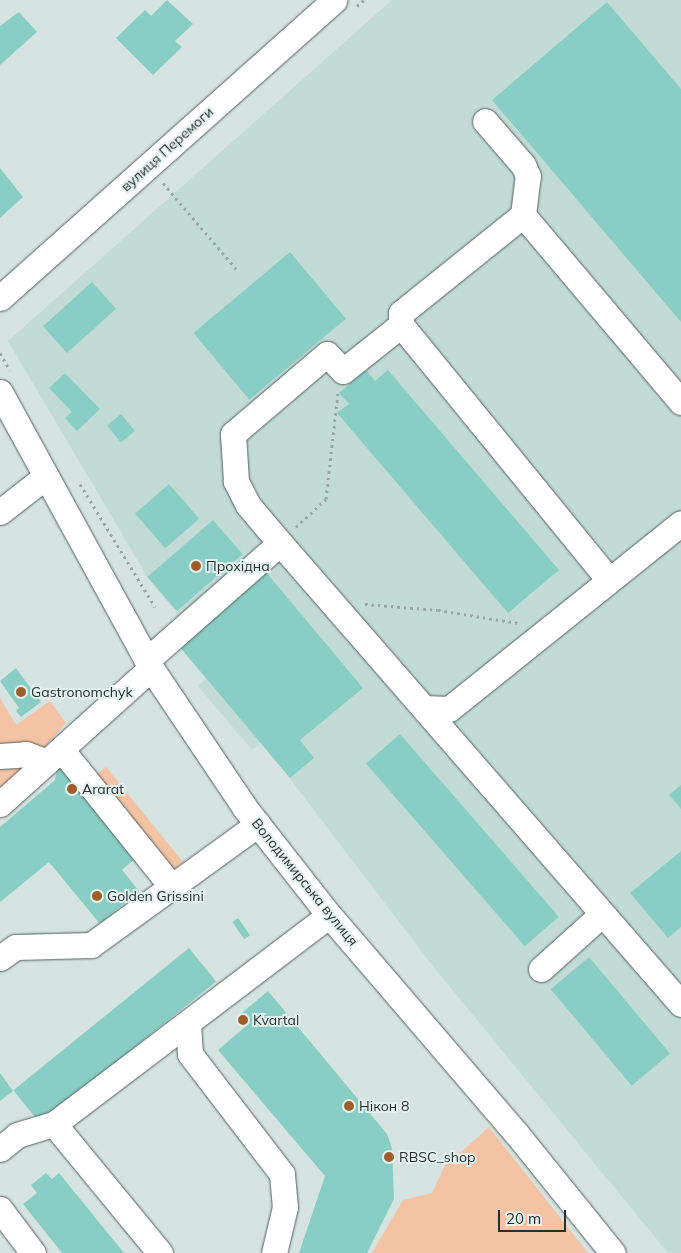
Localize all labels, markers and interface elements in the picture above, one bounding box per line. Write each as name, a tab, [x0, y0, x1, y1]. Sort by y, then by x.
street label: вулиця Перемоги	[117, 103, 217, 195]
place label: Прохідна	[206, 558, 270, 574]
marker: Прохідна	[190, 560, 202, 572]
place label: Gastronomchyk	[31, 684, 133, 700]
marker: Gastronomchyk	[15, 686, 27, 698]
place label: Ararat	[82, 781, 124, 797]
marker: Ararat	[66, 783, 78, 795]
street label: Володимирська вулиця	[248, 815, 362, 949]
place label: Golden Grissini	[107, 888, 204, 904]
marker: Golden Grissini	[91, 890, 103, 902]
place label: Kvartal	[253, 1012, 299, 1028]
marker: Kvartal	[237, 1014, 249, 1026]
place label: Нікон 8	[359, 1098, 409, 1114]
marker: Нікон 8	[343, 1100, 355, 1112]
place label: RBSC_shop	[399, 1149, 475, 1165]
marker: RBSC_shop	[383, 1151, 395, 1163]
scale bar	[501, 1200, 568, 1232]
text: 20 m	[506, 1209, 541, 1228]

